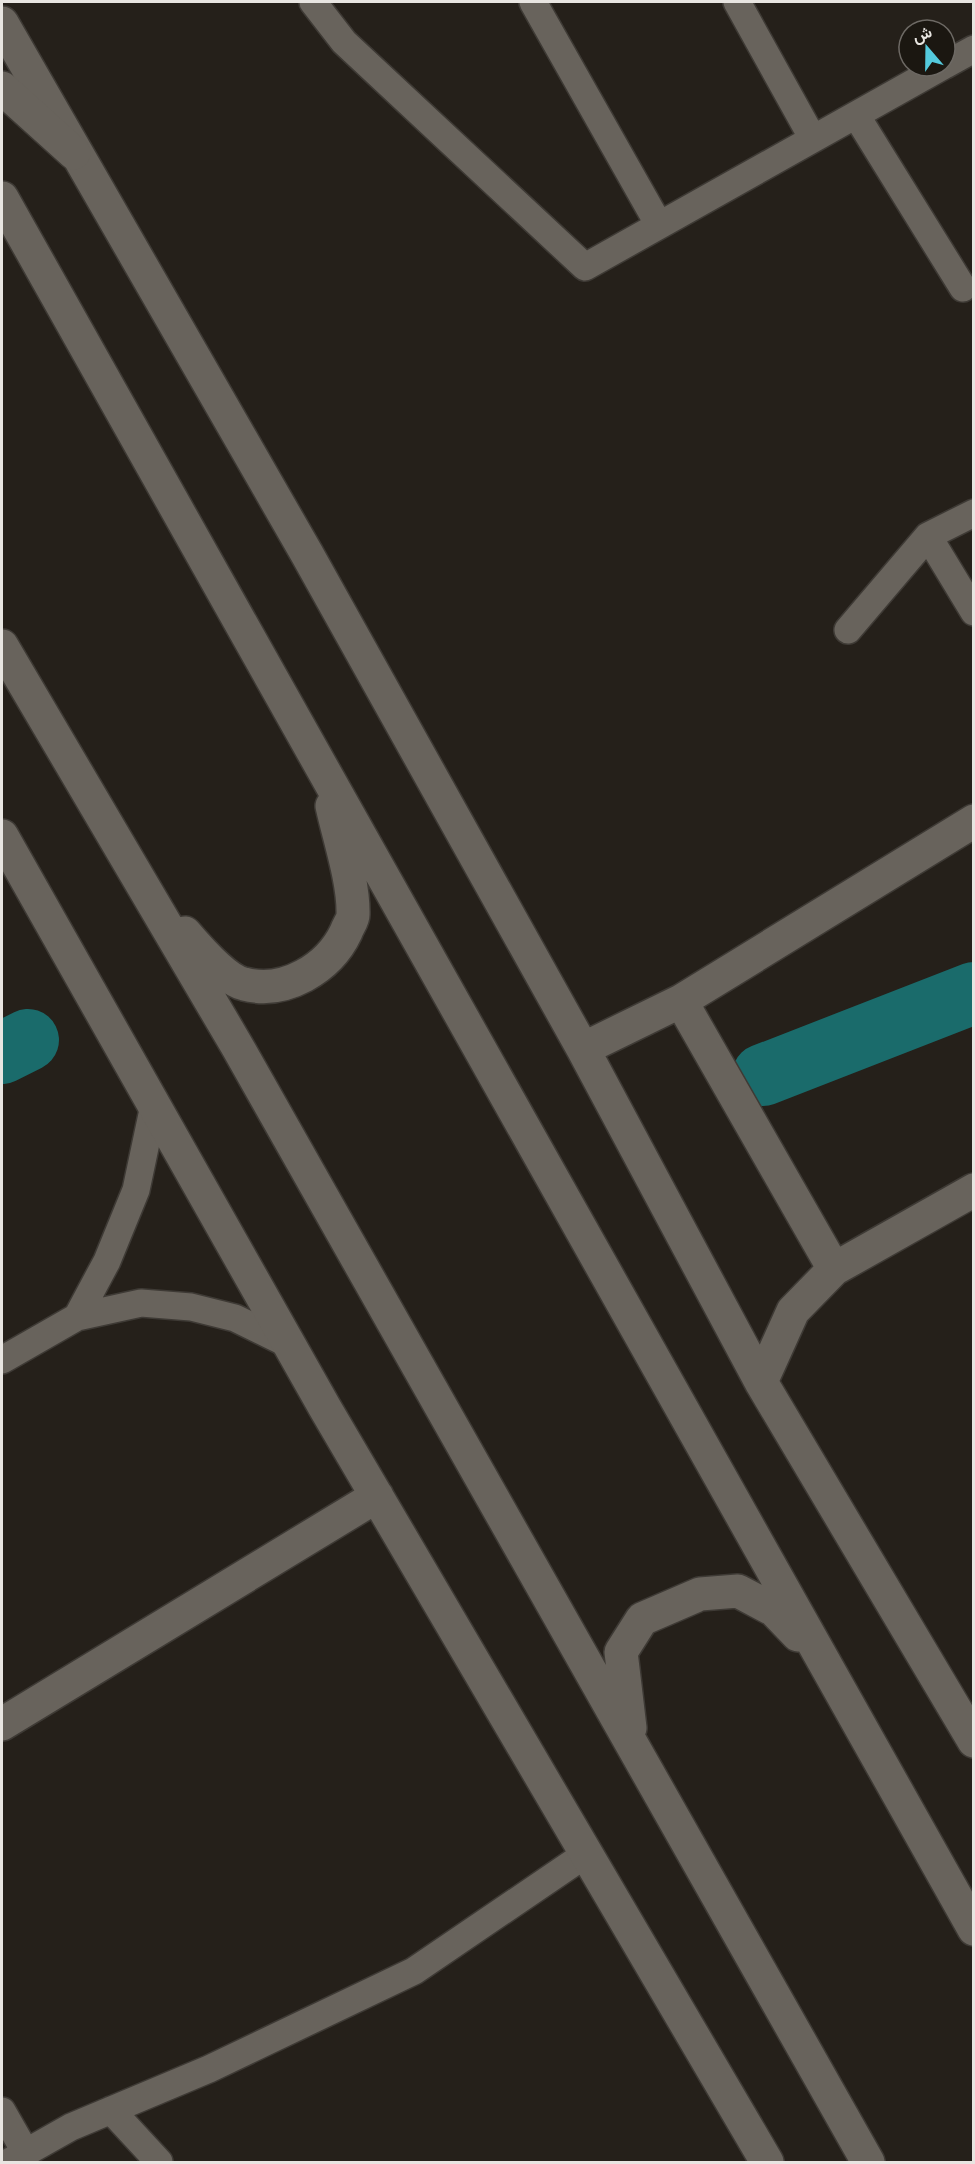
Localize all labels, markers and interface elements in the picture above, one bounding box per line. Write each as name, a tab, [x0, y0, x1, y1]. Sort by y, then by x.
north arrow	[897, 18, 957, 78]
text: ش	[909, 21, 934, 47]

